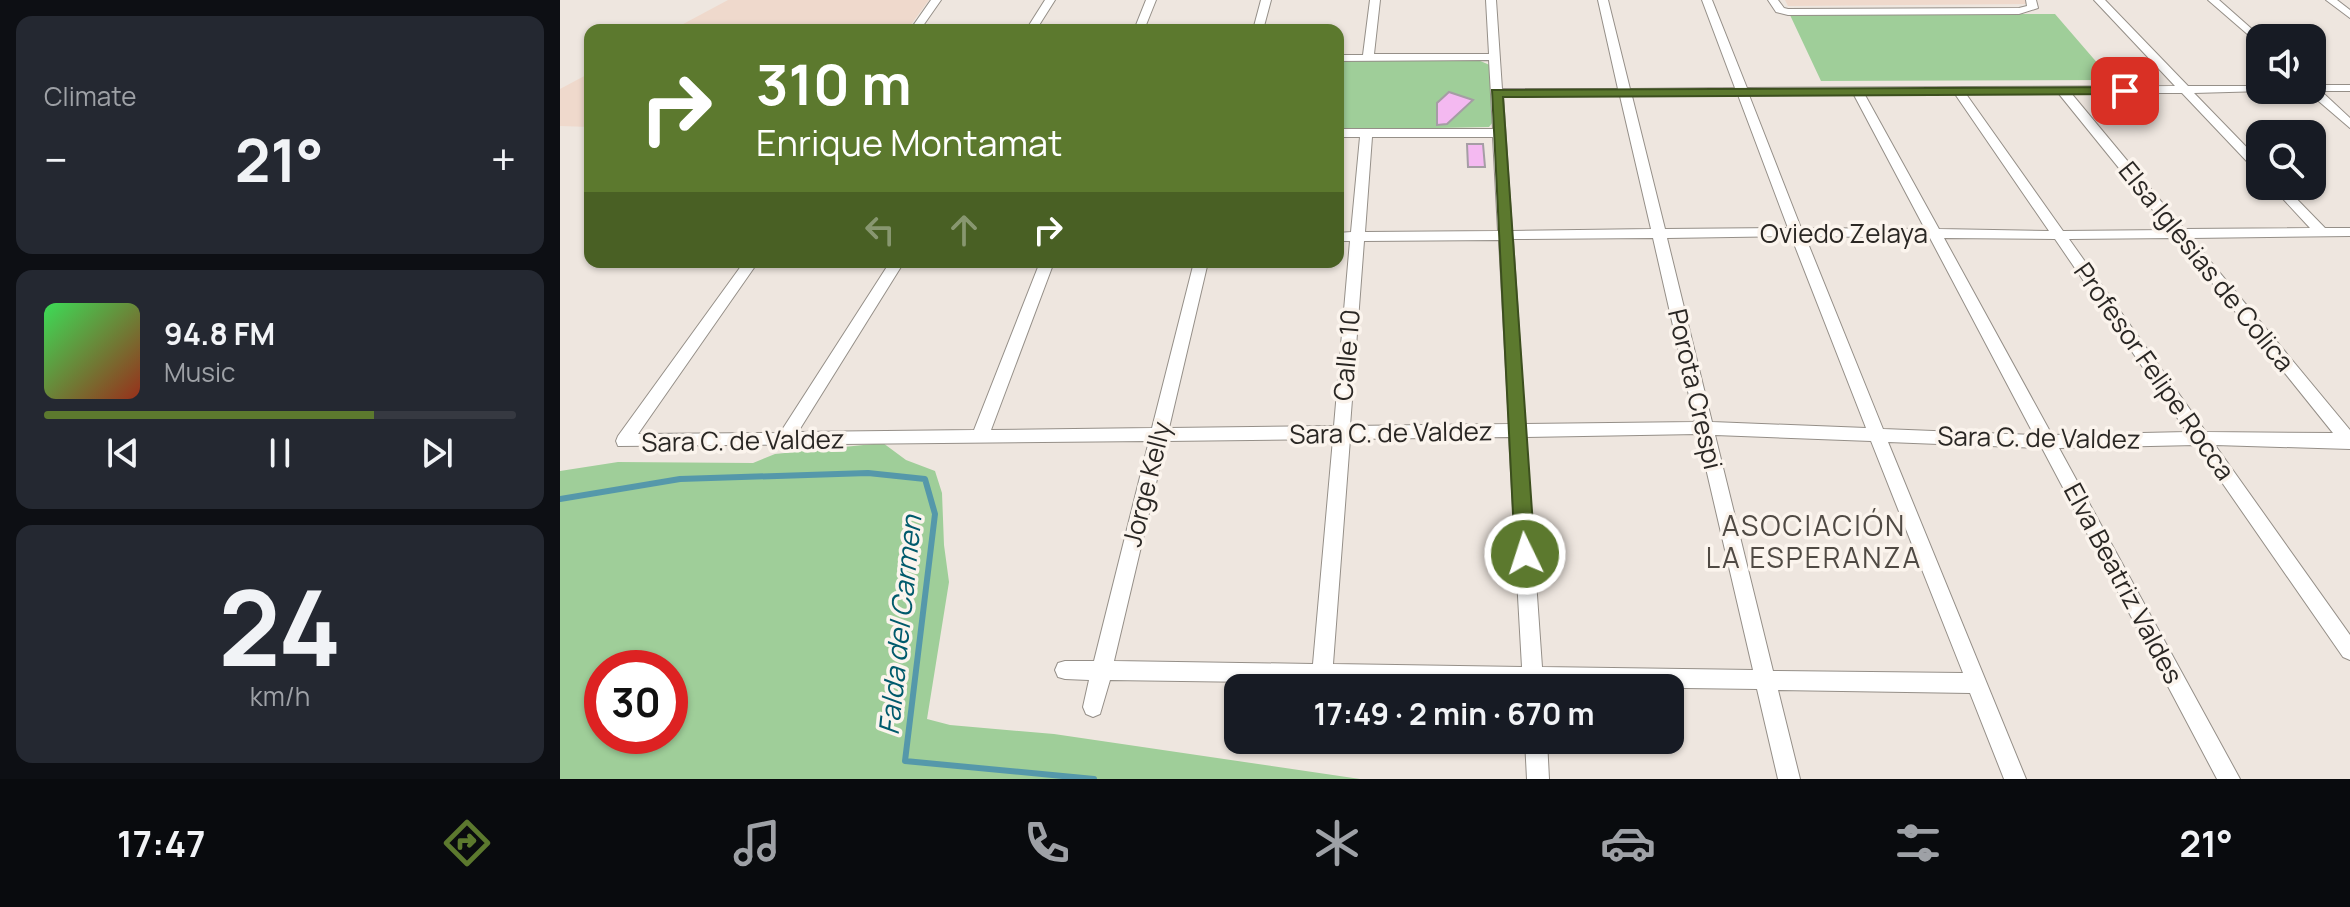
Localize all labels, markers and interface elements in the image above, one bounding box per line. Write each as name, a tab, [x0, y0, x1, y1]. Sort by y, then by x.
map controls	[2246, 24, 2326, 200]
button: sound	[2246, 24, 2326, 104]
text: 310 m	[756, 45, 912, 122]
icon: right	[624, 56, 728, 160]
pin	[2091, 57, 2159, 125]
icon: arrive	[2103, 69, 2147, 113]
text: Climate	[44, 78, 136, 114]
text: 21°	[235, 118, 324, 200]
text: Enrique Montamat	[756, 118, 1063, 167]
button: search	[2246, 120, 2326, 200]
text: −	[44, 129, 68, 189]
text: +	[491, 129, 516, 189]
street label: Elsa Iglesias de Colica	[2111, 153, 2303, 379]
icon: left	[858, 208, 902, 252]
icon: ahead	[942, 208, 986, 252]
icon: right	[1026, 208, 1070, 252]
street label: Oviedo Zelaya	[1760, 215, 1928, 251]
street label: Profesor Felipe Rocca	[2066, 255, 2244, 487]
street label: Porota Crespi	[1660, 305, 1732, 473]
street label: Calle 10	[1324, 308, 1368, 402]
text: 94.8 FM	[164, 313, 275, 354]
text: Music	[164, 354, 235, 390]
street label: Sara C. de Valdez	[1289, 412, 1493, 452]
street label: Sara C. de Valdez	[1937, 417, 2141, 457]
street label: Jorge Kelly	[1113, 418, 1179, 550]
street label: Sara C. de Valdez	[641, 420, 845, 460]
icon: previous	[101, 431, 145, 475]
icon: pause	[258, 431, 302, 475]
icon: next	[415, 431, 459, 475]
street label: Elva Beatriz Valdes	[2056, 476, 2192, 690]
district label: ASOCIACIÓN LA ESPERANZA	[1706, 506, 1922, 576]
water label: Falda del Carmen	[869, 512, 930, 737]
position arrow	[1483, 512, 1567, 596]
text: 24	[218, 555, 342, 697]
speed limit sign: 30	[584, 650, 688, 754]
text: km/h	[250, 678, 310, 714]
text: 17:49 · 2 min · 670 m	[1314, 693, 1594, 734]
icon: directions	[439, 815, 495, 871]
icon: music	[729, 815, 785, 871]
icon: phone	[1019, 815, 1075, 871]
icon: climate	[1309, 815, 1365, 871]
icon: car	[1600, 815, 1656, 871]
icon: filters	[1890, 815, 1946, 871]
text: 17:47	[117, 819, 205, 868]
text: 21°	[2180, 819, 2233, 868]

